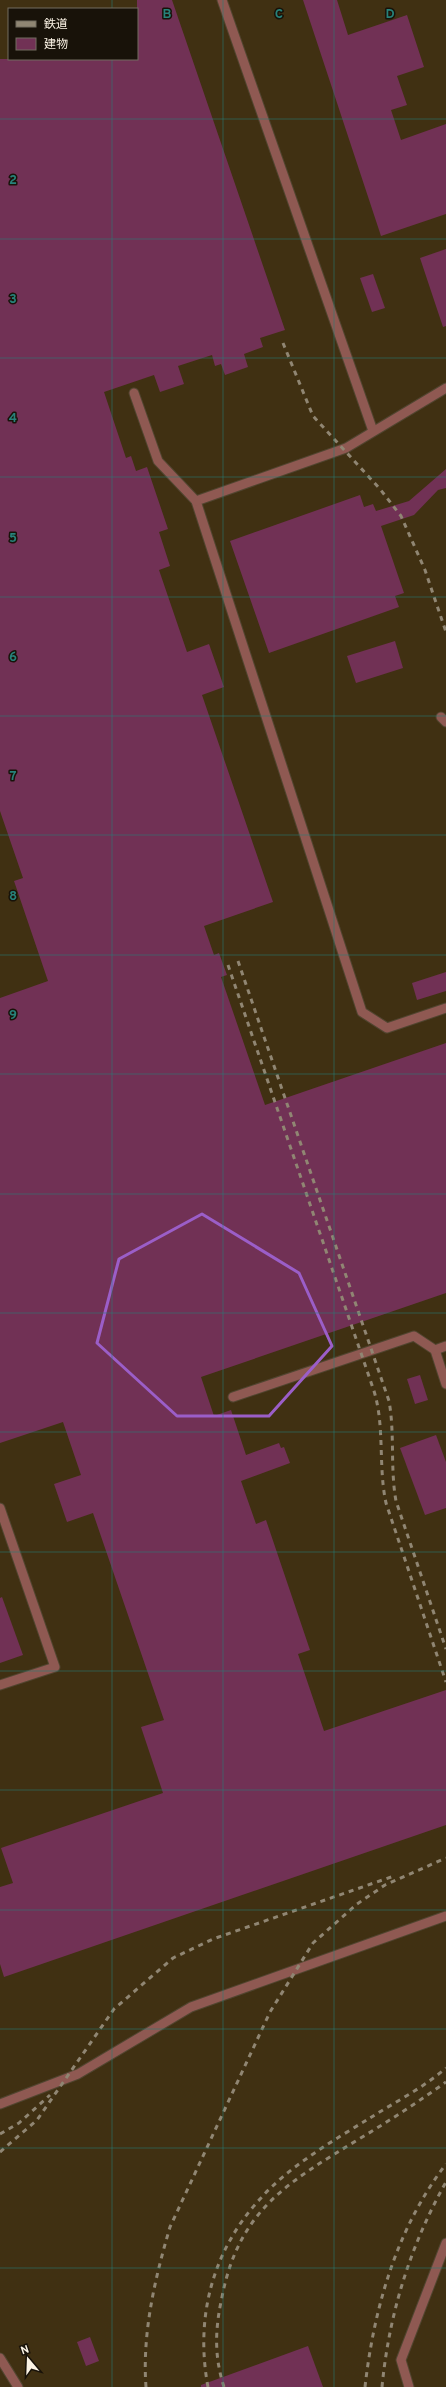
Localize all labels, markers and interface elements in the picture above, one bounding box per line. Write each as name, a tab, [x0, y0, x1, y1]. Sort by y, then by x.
text: B	[163, 7, 172, 23]
text: C	[275, 7, 283, 23]
text: D	[385, 7, 395, 23]
legend	[8, 8, 138, 60]
text: 鉄道	[44, 17, 68, 33]
text: 建物	[44, 37, 68, 53]
text: 2	[9, 173, 17, 189]
text: 3	[9, 292, 17, 308]
text: 4	[9, 411, 17, 427]
text: 5	[9, 531, 17, 547]
text: 6	[9, 650, 17, 666]
text: 7	[10, 769, 17, 785]
text: 8	[9, 889, 17, 905]
text: 9	[9, 1008, 17, 1024]
north arrow	[8, 2339, 48, 2379]
text: N	[19, 2343, 31, 2358]

